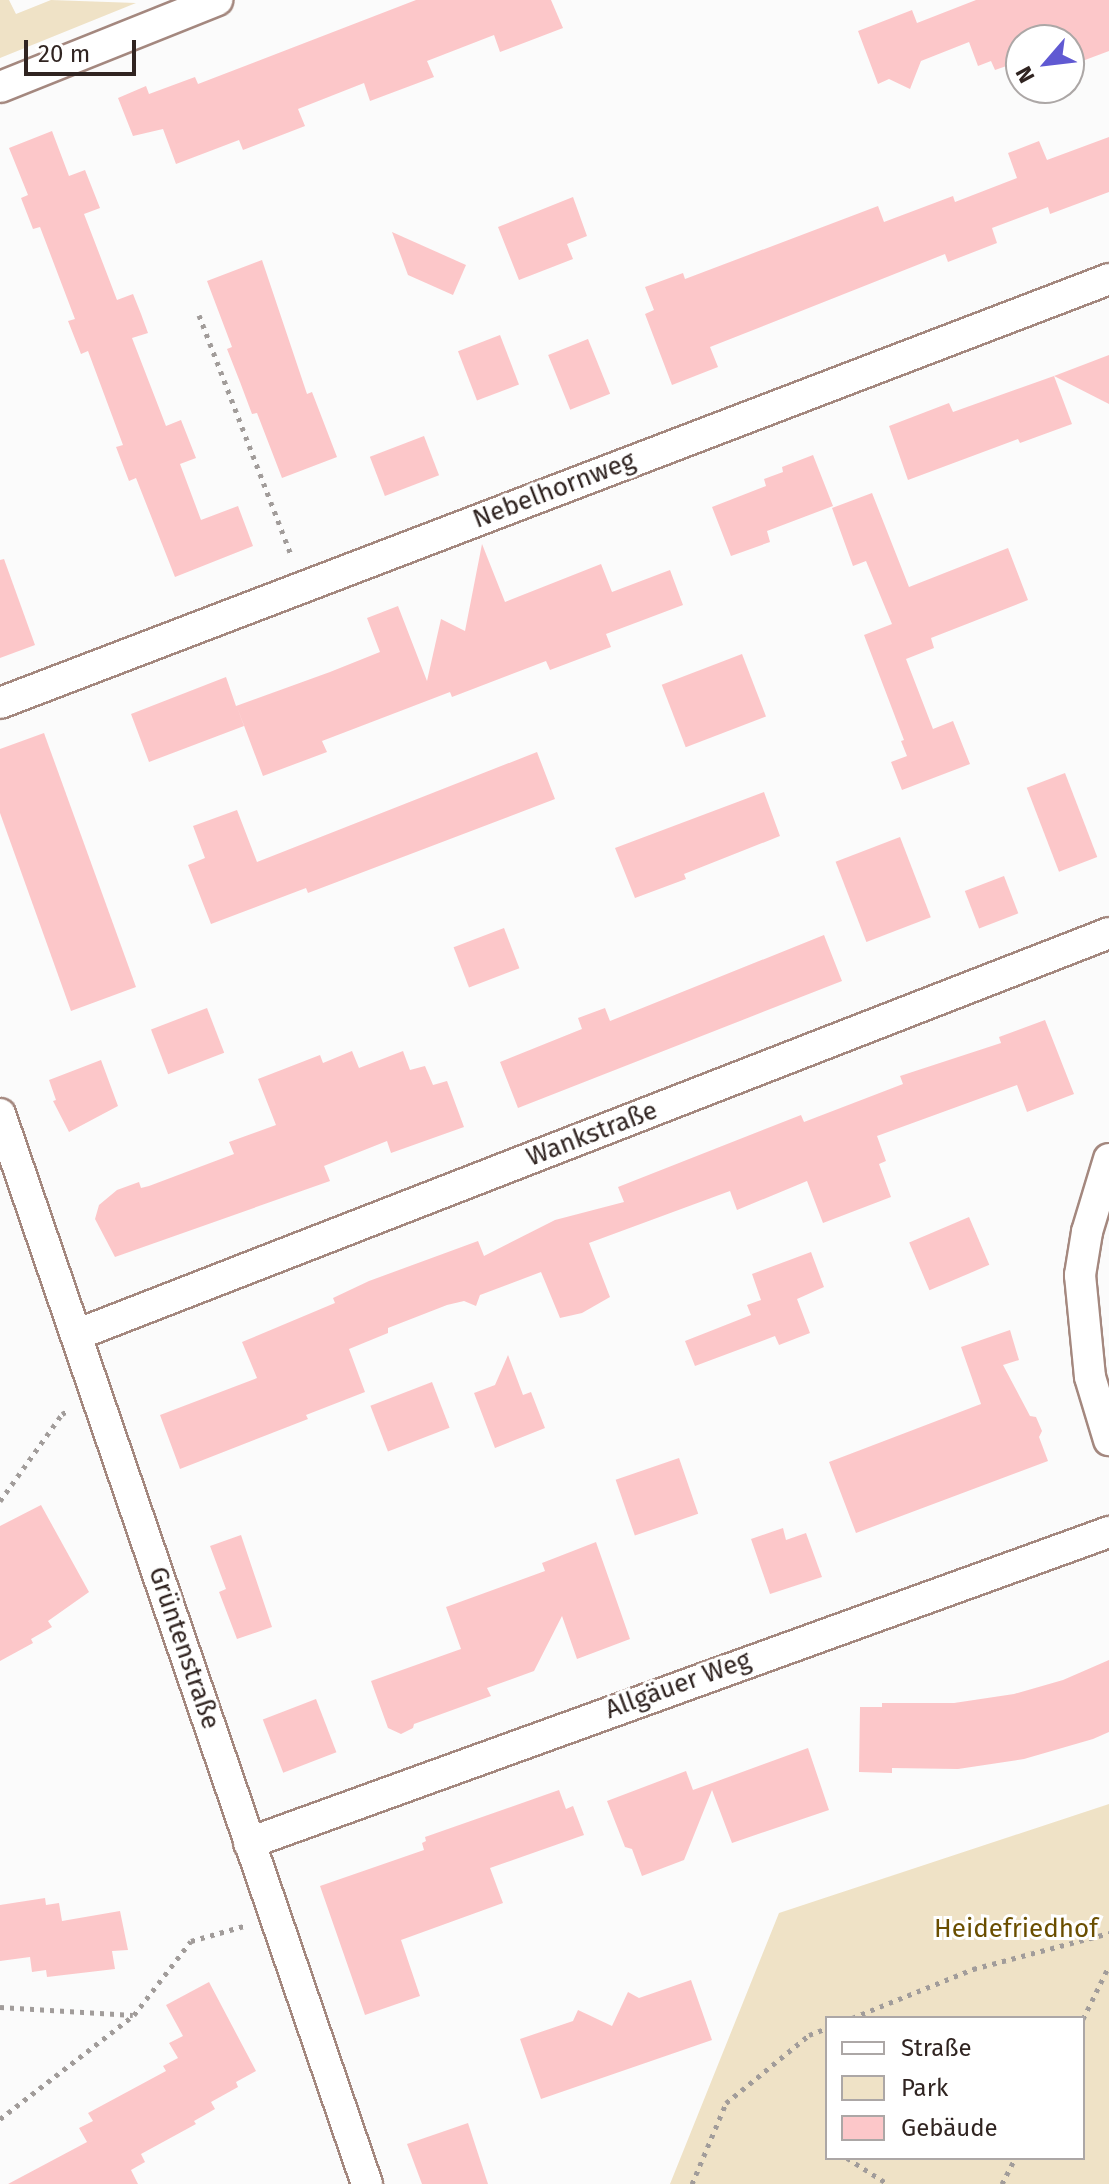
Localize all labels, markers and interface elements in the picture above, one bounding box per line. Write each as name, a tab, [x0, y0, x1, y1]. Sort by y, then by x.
scale bar	[28, 24, 140, 74]
north arrow	[1005, 24, 1085, 104]
text: 20 m	[38, 40, 90, 68]
text: N	[1010, 62, 1040, 87]
street label: Nebelhornweg	[469, 445, 639, 535]
street label: Wankstraße	[522, 1095, 662, 1173]
street label: Grüntenstraße	[142, 1563, 226, 1733]
street label: Allgäuer Weg	[601, 1644, 755, 1726]
park label: Heidefriedhof	[934, 1913, 1098, 1945]
legend	[825, 2016, 1085, 2160]
text: Straße	[901, 2034, 972, 2062]
text: Park	[901, 2074, 948, 2102]
text: Gebäude	[901, 2114, 998, 2142]

